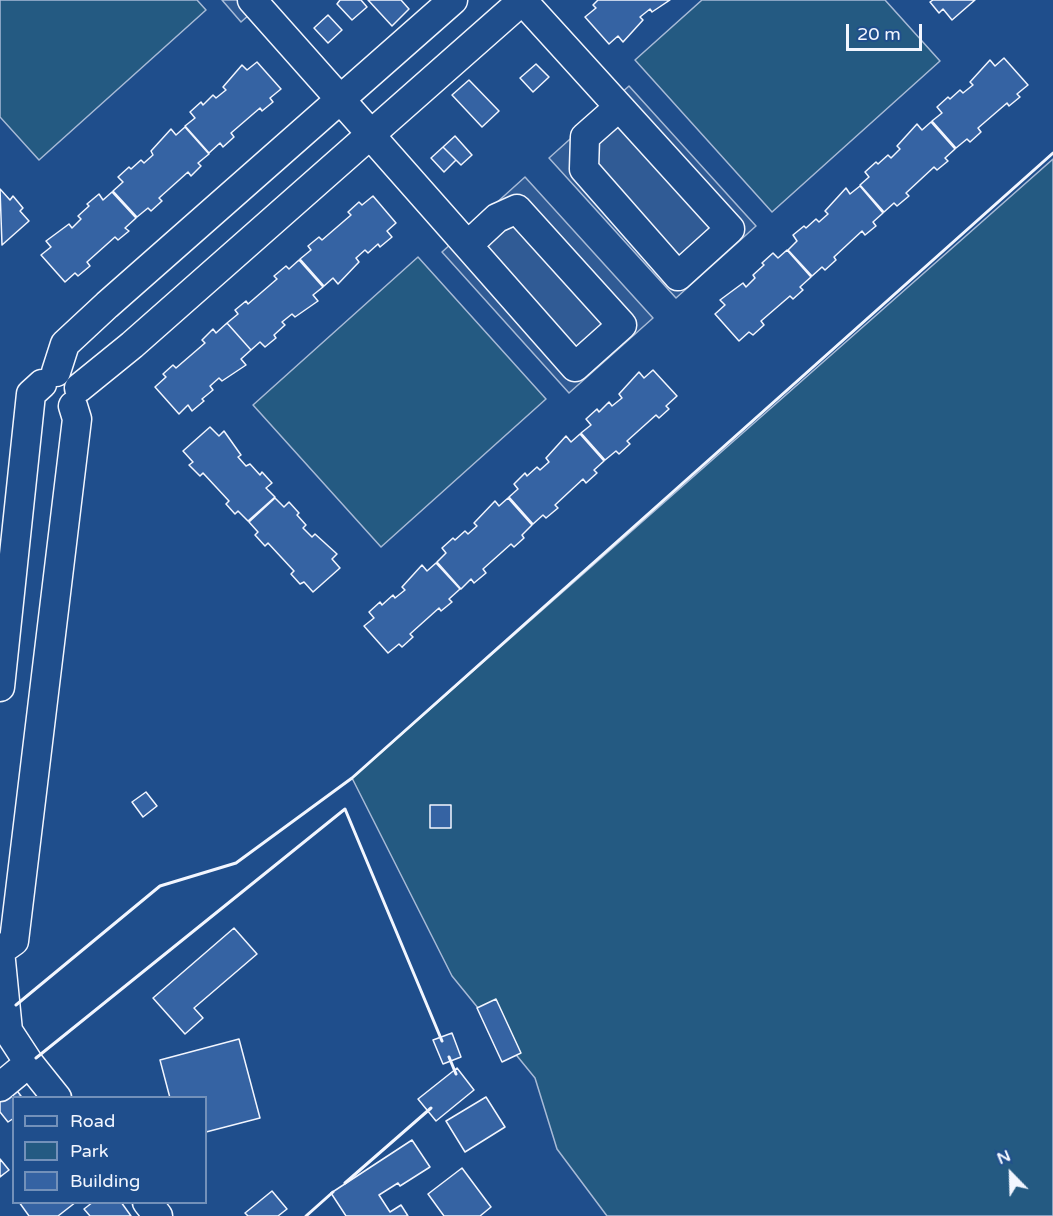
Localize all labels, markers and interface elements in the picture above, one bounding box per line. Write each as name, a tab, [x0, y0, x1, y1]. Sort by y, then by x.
scale bar	[849, 12, 926, 50]
text: 20 m	[857, 23, 901, 45]
legend	[12, 1096, 207, 1204]
text: Road	[70, 1110, 115, 1132]
text: Park	[70, 1140, 108, 1162]
north arrow	[981, 1144, 1041, 1204]
text: N	[994, 1146, 1014, 1169]
text: Building	[70, 1170, 140, 1192]

